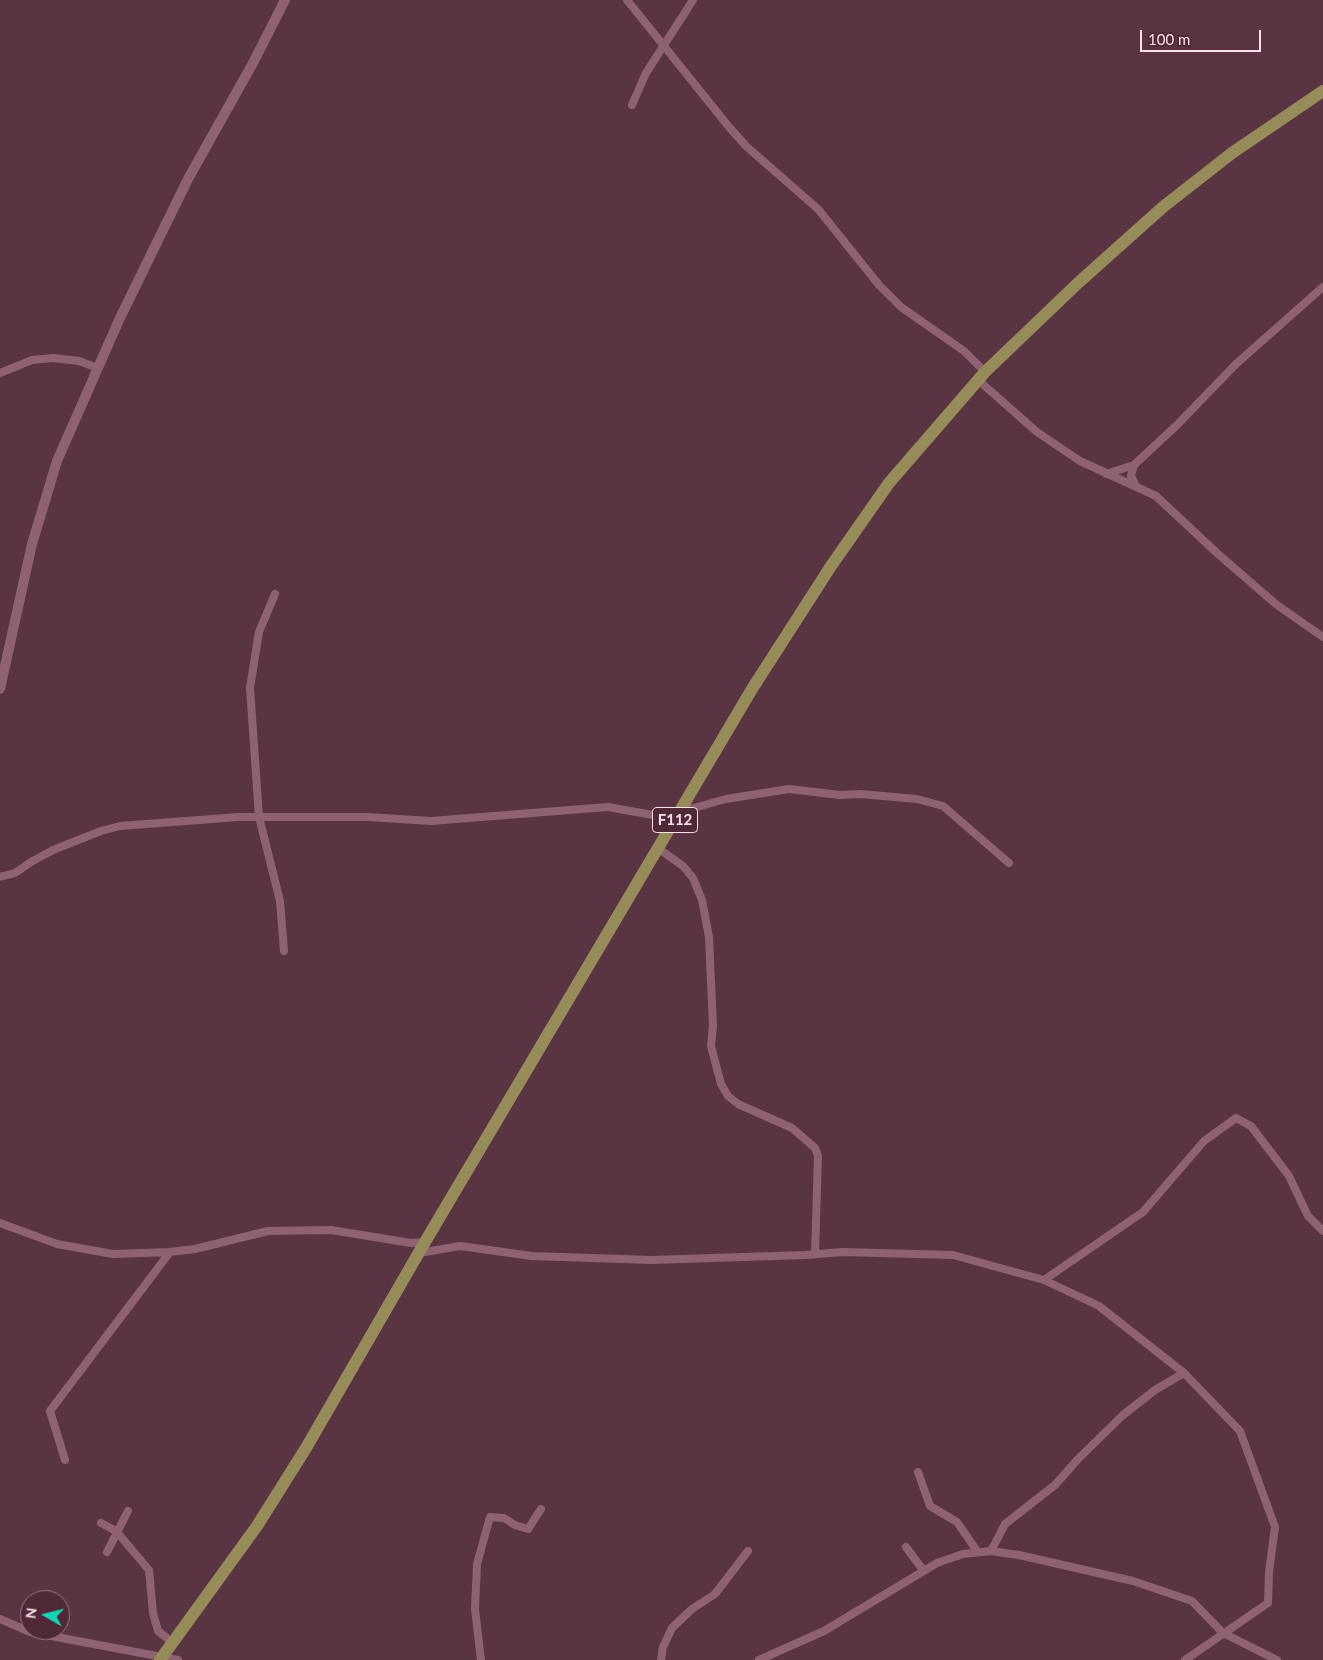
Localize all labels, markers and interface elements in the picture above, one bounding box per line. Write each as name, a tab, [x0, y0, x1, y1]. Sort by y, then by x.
scale bar	[1143, 20, 1264, 52]
text: 100 m	[1148, 30, 1190, 48]
road number: F112	[652, 808, 698, 832]
north arrow	[20, 1590, 70, 1640]
text: N	[21, 1606, 40, 1620]

